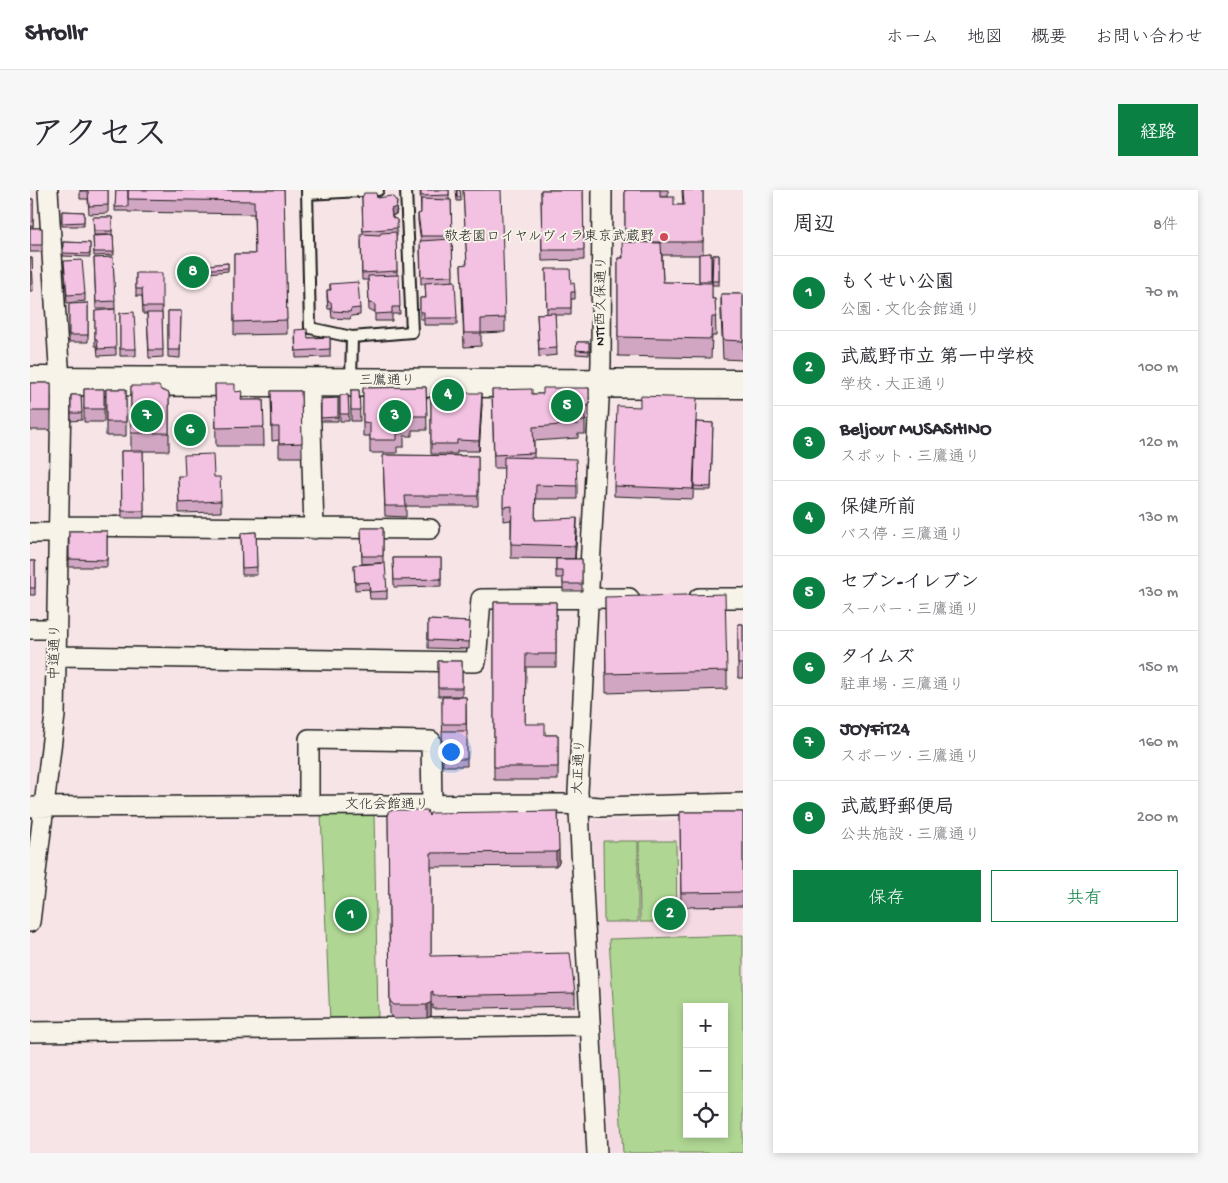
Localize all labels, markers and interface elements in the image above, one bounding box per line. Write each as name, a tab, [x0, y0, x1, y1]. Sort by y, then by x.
text: Strollr	[25, 20, 86, 49]
text: ホーム	[886, 28, 939, 49]
text: 地図	[967, 28, 1003, 49]
text: 概要	[1031, 28, 1067, 49]
text: お問い合わせ	[1095, 28, 1203, 49]
button: 経路	[1118, 104, 1198, 156]
text: アクセス	[30, 117, 168, 158]
text: 周辺	[793, 214, 835, 239]
text: 8件	[1153, 217, 1178, 236]
place label: 敬老園ロイヤルヴィラ東京武蔵野	[444, 228, 654, 246]
marker: 敬老園ロイヤルヴィラ東京武蔵野	[658, 231, 670, 243]
pin: 8	[177, 253, 209, 291]
street label: NTT西久保通り	[593, 256, 611, 346]
text: もくせい公園	[840, 272, 954, 295]
text: 1	[806, 284, 812, 303]
text: 70 m	[1145, 284, 1178, 303]
text: 公園 · 文化会館通り	[840, 302, 981, 321]
text: 武蔵野市立 第一中学校	[840, 347, 1035, 370]
text: 2	[805, 359, 813, 378]
text: 100 m	[1138, 359, 1178, 378]
street label: 三鷹通り	[359, 373, 415, 390]
pin: 4	[432, 376, 464, 414]
text: 学校 · 大正通り	[840, 377, 949, 396]
pin: 5	[551, 387, 583, 425]
pin: 7	[131, 397, 163, 435]
pin: 3	[379, 397, 411, 435]
pin: 6	[174, 411, 206, 449]
text: Beljour MUSASHINO	[840, 419, 991, 442]
text: 3	[805, 434, 813, 453]
text: 120 m	[1139, 434, 1178, 453]
text: スポット · 三鷹通り	[840, 449, 981, 468]
text: 保健所前	[840, 497, 916, 520]
text: 4	[805, 509, 813, 528]
text: 130 m	[1139, 509, 1178, 528]
text: バス停 · 三鷹通り	[840, 527, 965, 546]
text: セブン-イレブン	[840, 572, 979, 595]
text: 5	[805, 584, 813, 603]
text: 130 m	[1139, 584, 1178, 603]
text: スーパー · 三鷹通り	[840, 602, 980, 621]
street label: 中道通り	[47, 624, 65, 680]
text: タイムズ	[840, 647, 914, 670]
text: 6	[805, 659, 813, 678]
text: 150 m	[1139, 659, 1178, 678]
text: 駐車場 · 三鷹通り	[840, 677, 965, 696]
text: JOYFiT24	[840, 719, 910, 742]
text: 7	[805, 734, 813, 753]
text: 160 m	[1139, 734, 1178, 753]
your location	[438, 739, 464, 765]
street label: 大正通り	[570, 739, 590, 795]
text: スポーツ · 三鷹通り	[840, 749, 980, 768]
street label: 文化会館通り	[345, 797, 429, 814]
text: 武蔵野郵便局	[840, 797, 954, 820]
text: 8	[805, 809, 813, 828]
text: 200 m	[1137, 809, 1178, 828]
text: 公共施設 · 三鷹通り	[840, 827, 981, 846]
button: 保存	[793, 870, 981, 922]
button: 共有	[991, 870, 1178, 922]
pin: 2	[654, 895, 686, 933]
pin: 1	[335, 896, 367, 934]
map controls	[683, 1003, 728, 1138]
button: +	[683, 1003, 728, 1048]
button: −	[683, 1048, 728, 1093]
button: locate	[683, 1093, 728, 1138]

